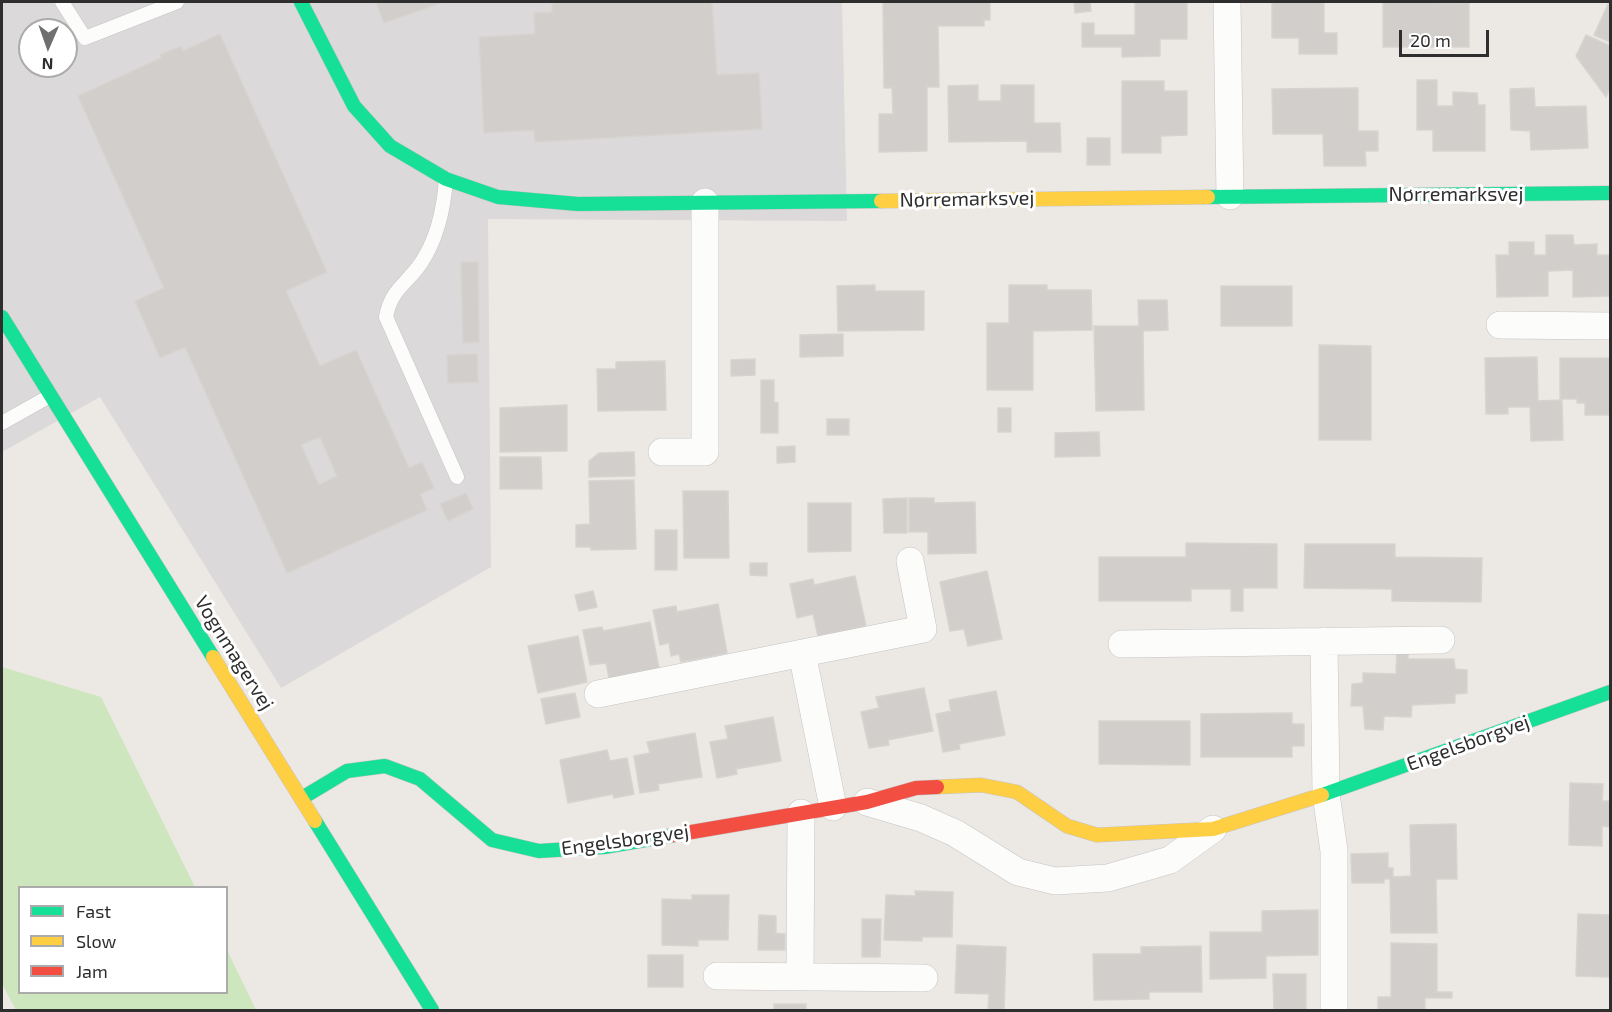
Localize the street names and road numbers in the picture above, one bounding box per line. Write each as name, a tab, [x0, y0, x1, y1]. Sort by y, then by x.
street label: Nørremarksvej	[1389, 182, 1523, 206]
street label: Nørremarksvej	[899, 186, 1035, 212]
street label: Vognmagervej	[189, 591, 279, 715]
street label: Engelsborgvej	[1403, 710, 1533, 776]
street label: Engelsborgvej	[560, 819, 690, 861]

